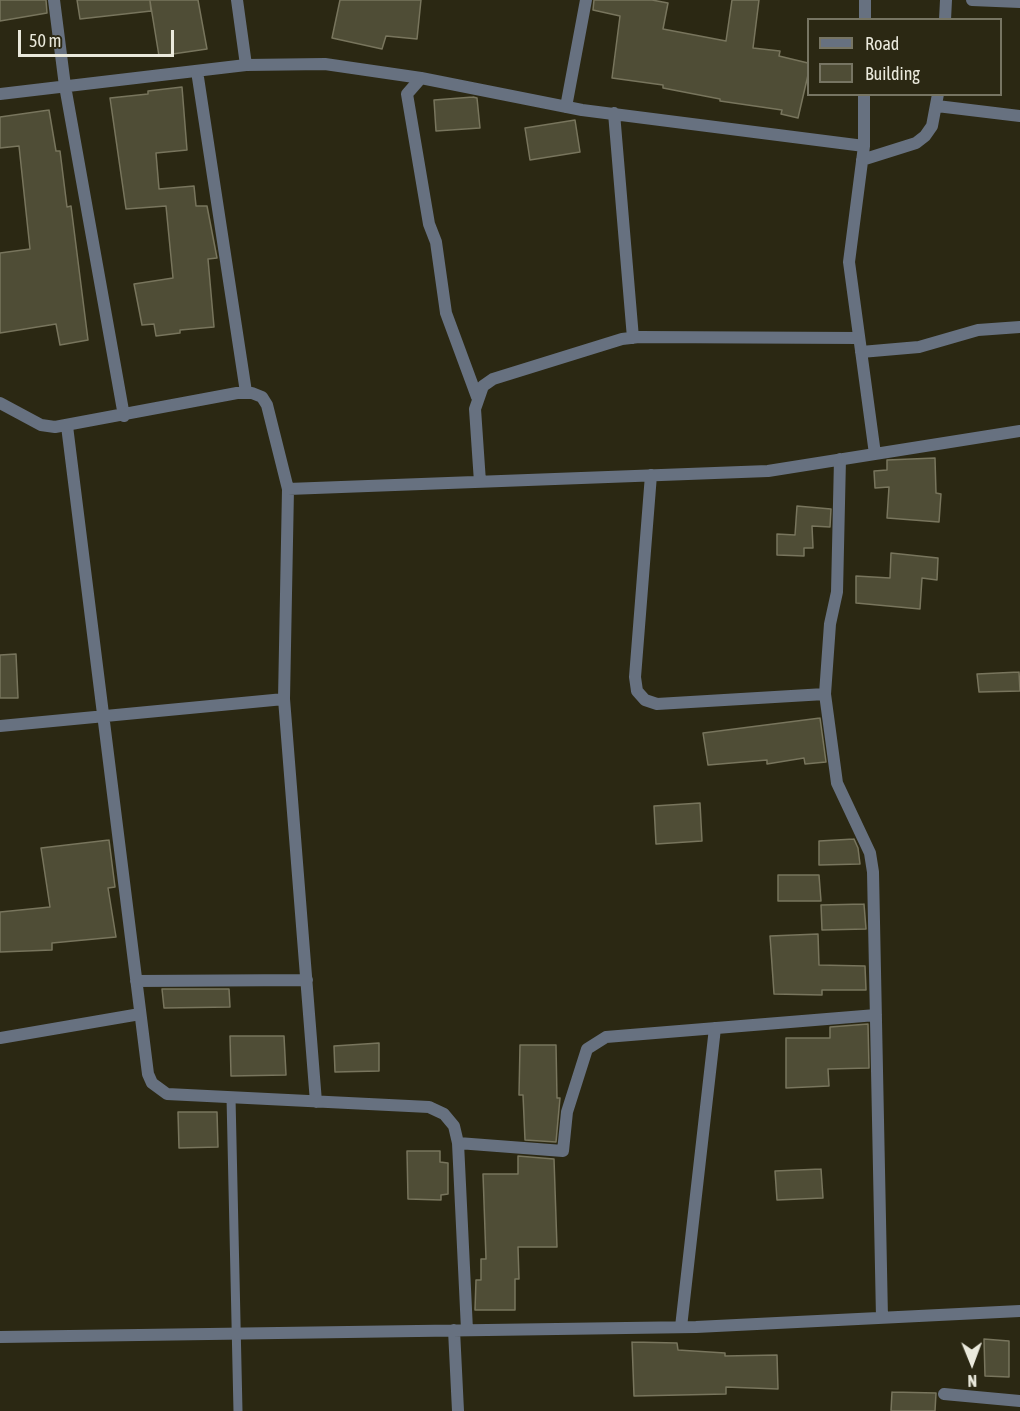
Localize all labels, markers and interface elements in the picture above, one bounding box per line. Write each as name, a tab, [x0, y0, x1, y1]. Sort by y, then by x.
scale bar	[21, 18, 177, 56]
legend	[807, 18, 1002, 96]
text: 50 m	[29, 30, 61, 51]
text: Road	[865, 33, 899, 54]
text: Building	[865, 63, 920, 84]
north arrow	[942, 1333, 1002, 1393]
text: N	[967, 1372, 977, 1390]

